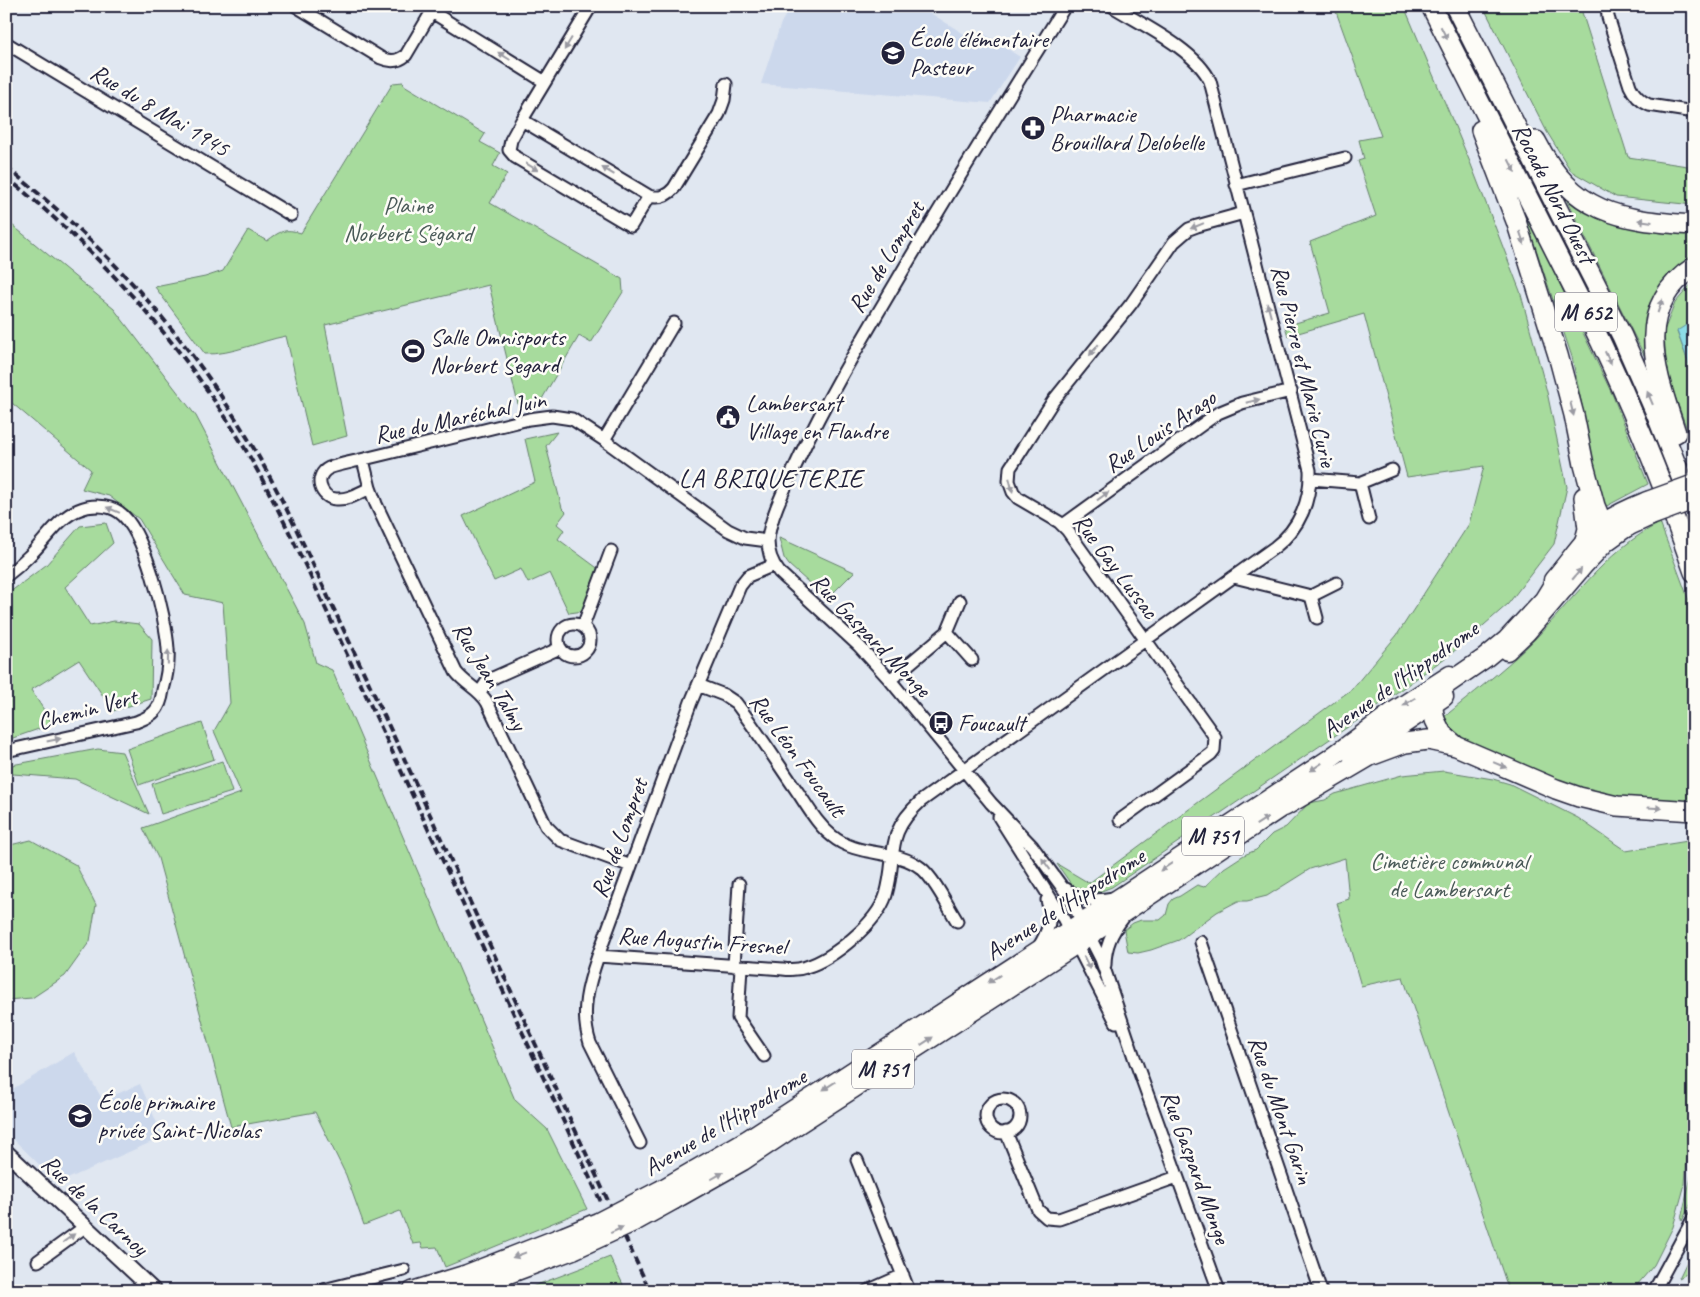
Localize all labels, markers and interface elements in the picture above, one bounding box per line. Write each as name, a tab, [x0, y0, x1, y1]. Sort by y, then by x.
place label: École élémentaire Pasteur	[910, 24, 1050, 82]
one-way arrow	[1440, 26, 1448, 40]
one-way arrow	[564, 37, 573, 50]
school or university icon: École élémentaire Pasteur	[880, 40, 906, 66]
one-way arrow	[497, 52, 510, 61]
street label: Rue du 8 Mai 1945	[85, 57, 236, 164]
place label: Pharmacie Brouillard Delobelle	[1050, 99, 1206, 157]
pharmacy icon: Pharmacie Brouillard Delobelle	[1020, 115, 1046, 141]
street label: Rocade Nord Ouest	[1506, 118, 1604, 271]
one-way arrow	[1508, 159, 1516, 173]
one-way arrow	[525, 162, 538, 171]
one-way arrow	[601, 166, 614, 175]
park label: Plaine Norbert Ségard	[344, 190, 476, 248]
street label: Rue de Lompret	[841, 194, 932, 318]
one-way arrow	[1637, 217, 1653, 225]
one-way arrow	[1189, 222, 1204, 230]
one-way arrow	[1519, 230, 1526, 245]
street label: Rue Pierre et Marie Curie	[1264, 262, 1344, 472]
road number: M 652	[1555, 292, 1617, 332]
one-way arrow	[1656, 298, 1664, 313]
one-way arrow	[1265, 303, 1273, 318]
place label: Salle Omnisports Norbert Segard	[430, 322, 567, 380]
sports icon: Salle Omnisports Norbert Segard	[400, 338, 426, 364]
one-way arrow	[1089, 343, 1100, 356]
one-way arrow	[1605, 351, 1613, 365]
street label: Rue Louis Arago	[1098, 382, 1223, 479]
street label: Rue du Maréchal Juin	[372, 384, 550, 450]
place label: Lambersart Village en Flandre	[746, 388, 890, 446]
one-way arrow	[1645, 391, 1653, 405]
one-way arrow	[1246, 396, 1261, 404]
one-way arrow	[1568, 402, 1576, 417]
public building icon: Lambersart Village en Flandre	[715, 404, 741, 430]
district label: LA BRIQUETERIE	[679, 462, 865, 495]
one-way arrow	[1007, 477, 1015, 493]
one-way arrow	[1096, 492, 1109, 502]
one-way arrow	[106, 506, 120, 514]
street label: Rue Gay Lussac	[1067, 507, 1166, 626]
street label: Rue Gaspard Monge	[804, 567, 939, 705]
one-way arrow	[1571, 568, 1582, 581]
street label: Avenue de l'Hippodrome	[1316, 612, 1486, 744]
street label: Rue Jean Talmy	[446, 617, 535, 737]
one-way arrow	[164, 649, 172, 665]
street label: Chemin Vert	[34, 681, 142, 737]
street label: Rue Léon Foucault	[743, 687, 854, 824]
one-way arrow	[1402, 697, 1415, 707]
place label: Foucault	[958, 708, 1028, 738]
bus stop icon: Foucault	[928, 710, 954, 736]
one-way arrow	[46, 736, 62, 744]
one-way arrow	[1310, 762, 1323, 772]
one-way arrow	[1493, 762, 1507, 770]
street label: Rue de Lompret	[584, 772, 655, 902]
one-way arrow	[1648, 805, 1664, 813]
road number: M 751	[1182, 816, 1244, 856]
one-way arrow	[1255, 816, 1268, 826]
street label: Avenue de l'Hippodrome	[979, 840, 1152, 967]
park label: Cimetière communal de Lambersart	[1370, 846, 1532, 904]
one-way arrow	[1041, 857, 1051, 871]
one-way arrow	[1160, 862, 1173, 872]
street label: Rue Augustin Fresnel	[617, 920, 791, 962]
one-way arrow	[1083, 956, 1091, 970]
one-way arrow	[988, 974, 1001, 983]
street label: Rue du Mont Garin	[1242, 1032, 1320, 1188]
one-way arrow	[920, 1036, 934, 1046]
road number: M 751	[852, 1050, 914, 1088]
street label: Avenue de l'Hippodrome	[638, 1060, 814, 1182]
one-way arrow	[822, 1082, 836, 1091]
street label: Rue Gaspard Monge	[1154, 1086, 1238, 1250]
place label: École primaire privée Saint-Nicolas	[98, 1087, 262, 1145]
school or university icon: École primaire privée Saint-Nicolas	[67, 1103, 93, 1129]
street label: Rue de la Carnoy	[35, 1148, 156, 1263]
one-way arrow	[710, 1172, 723, 1181]
one-way arrow	[610, 1225, 624, 1233]
one-way arrow	[62, 1233, 76, 1243]
one-way arrow	[511, 1251, 526, 1259]

